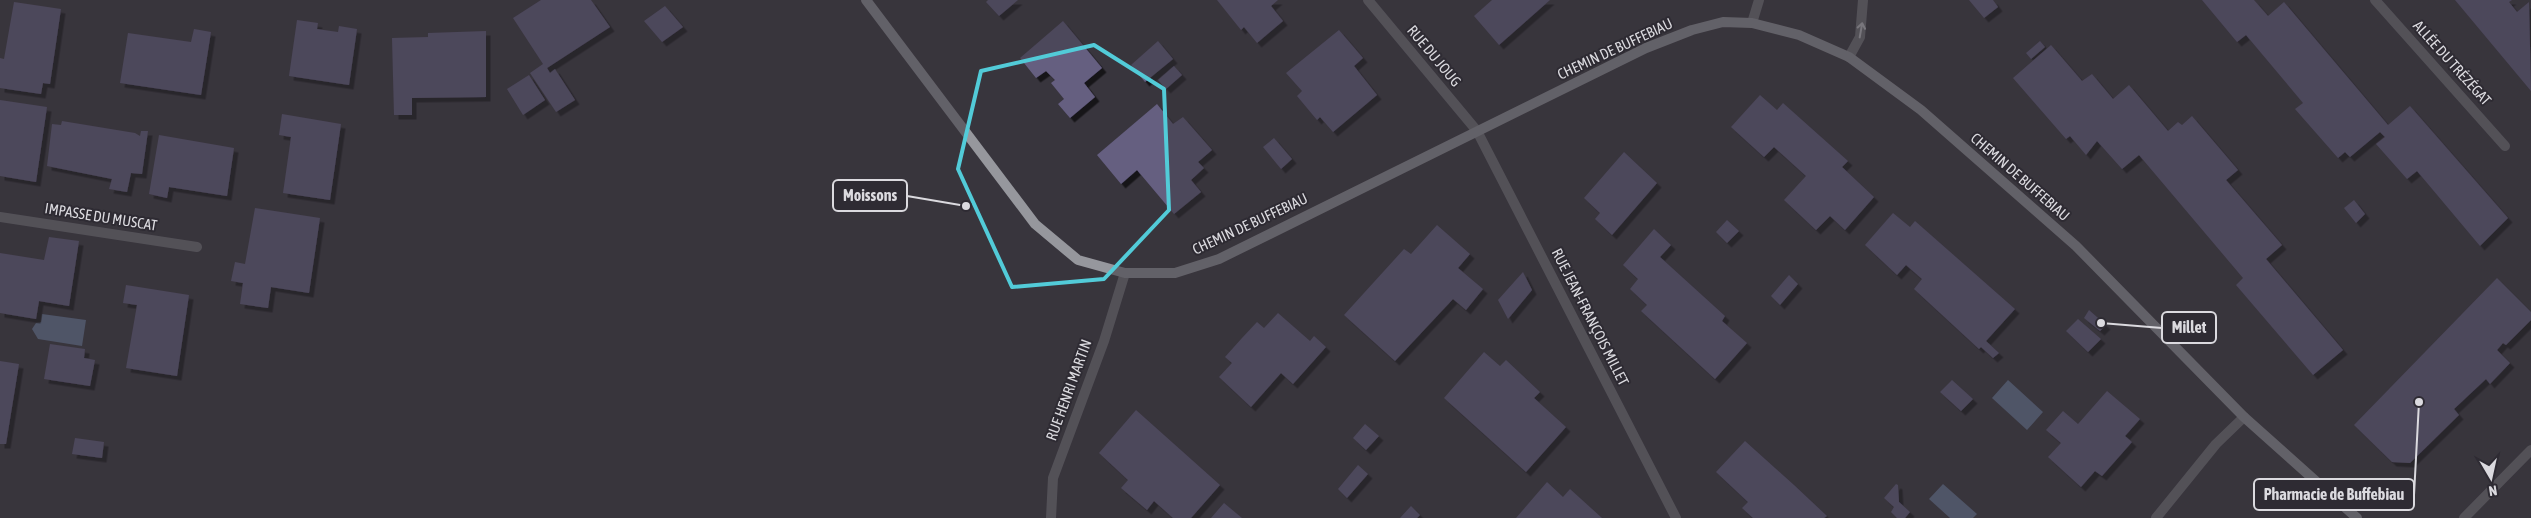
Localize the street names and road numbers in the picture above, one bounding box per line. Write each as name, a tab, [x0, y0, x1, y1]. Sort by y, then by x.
street label: CHEMIN DE BUFFEBIAU	[1555, 14, 1675, 83]
street label: ALLÉE DU TRÉZÉGAT	[2410, 17, 2495, 109]
street label: RUE DU JOUG	[1404, 22, 1465, 90]
street label: CHEMIN DE BUFFEBIAU	[1968, 129, 2073, 224]
street label: CHEMIN DE BUFFEBIAU	[1190, 189, 1310, 258]
street label: IMPASSE DU MUSCAT	[44, 199, 159, 234]
street label: RUE JEAN-FRANÇOIS MILLET	[1548, 245, 1633, 389]
street label: RUE HENRI MARTIN	[1042, 337, 1095, 443]

